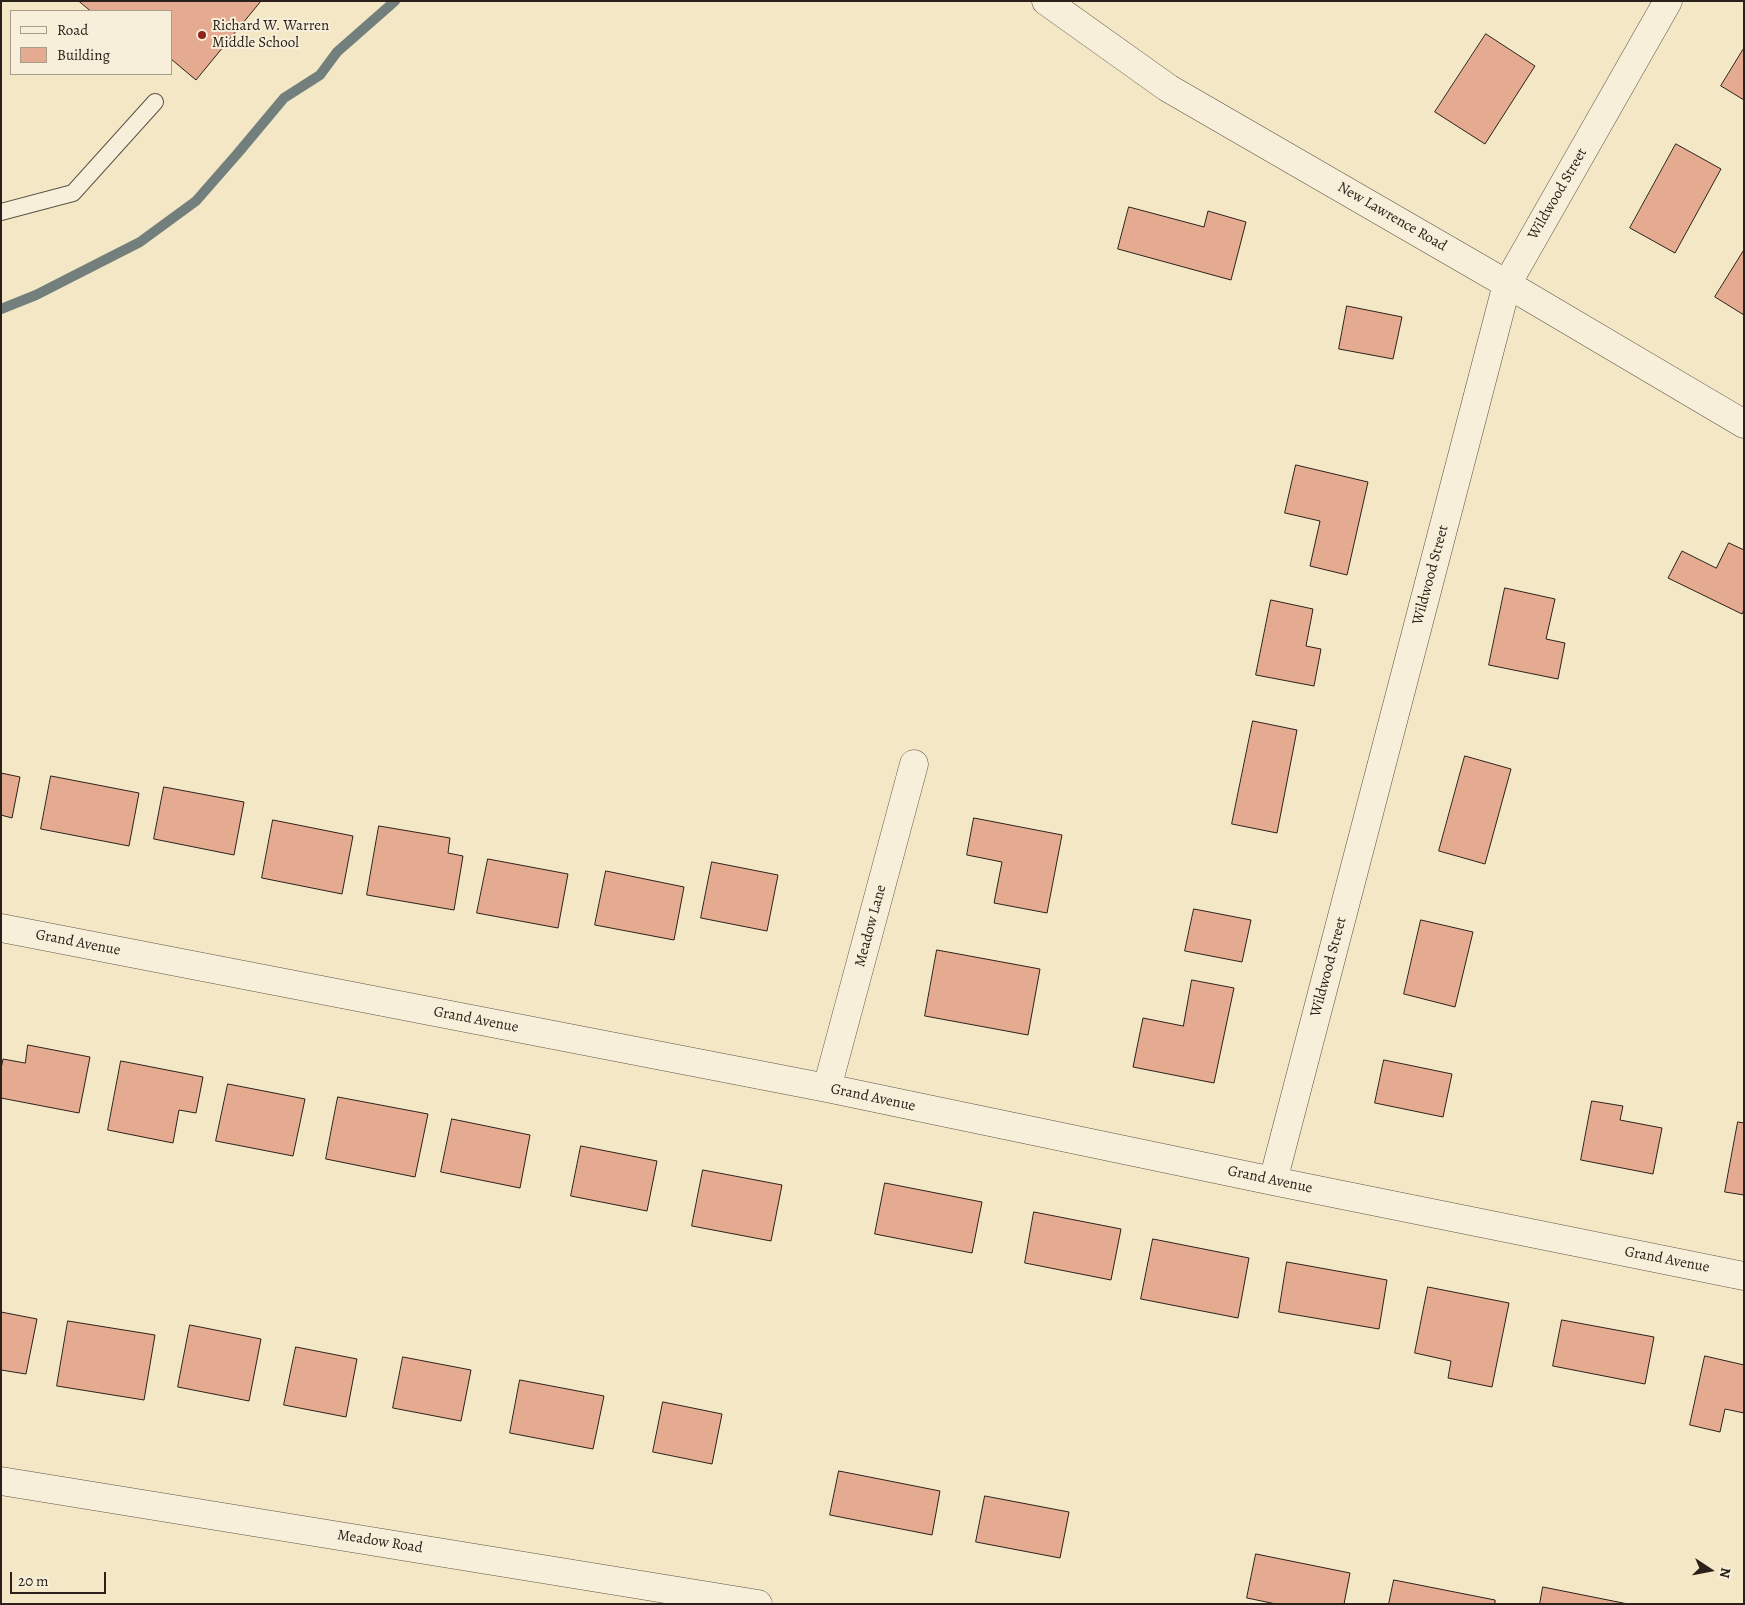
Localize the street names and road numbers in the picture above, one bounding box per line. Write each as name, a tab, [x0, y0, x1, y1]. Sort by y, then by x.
street label: Wildwood Street	[1525, 145, 1591, 243]
street label: New Lawrence Road	[1334, 178, 1450, 256]
street label: Wildwood Street	[1409, 523, 1453, 627]
street label: Meadow Lane	[851, 883, 891, 969]
street label: Wildwood Street	[1307, 915, 1351, 1019]
street label: Grand Avenue	[34, 926, 122, 960]
street label: Grand Avenue	[432, 1003, 520, 1037]
street label: Grand Avenue	[829, 1080, 917, 1116]
street label: Grand Avenue	[1226, 1162, 1314, 1198]
street label: Grand Avenue	[1623, 1243, 1711, 1277]
street label: Meadow Road	[336, 1526, 424, 1558]

